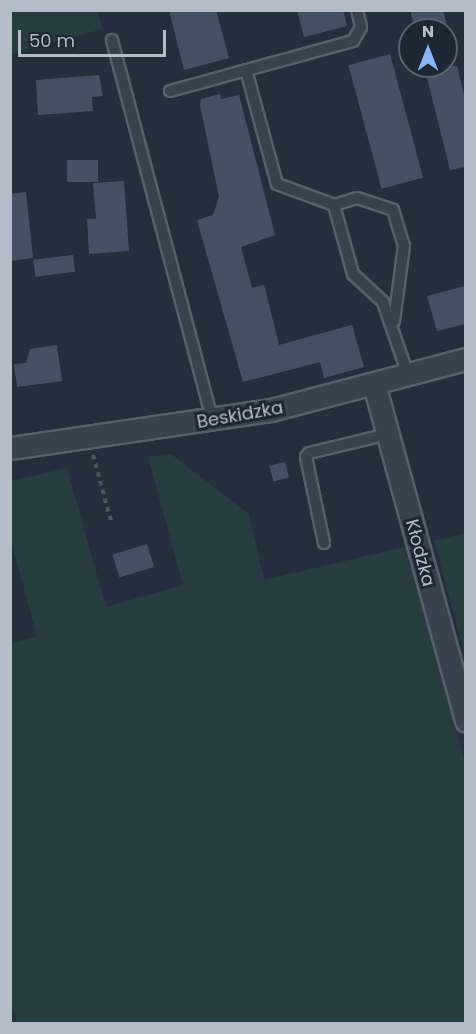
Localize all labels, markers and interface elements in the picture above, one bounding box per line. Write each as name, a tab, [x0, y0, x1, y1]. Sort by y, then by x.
scale bar	[21, 18, 170, 56]
north arrow	[398, 18, 458, 78]
text: N	[422, 20, 434, 43]
text: 50 m	[29, 28, 75, 53]
street label: Beskidzka	[195, 397, 285, 433]
street label: Kłodzka	[401, 517, 439, 589]

